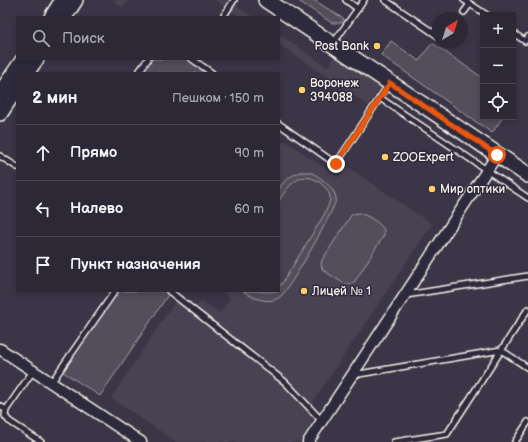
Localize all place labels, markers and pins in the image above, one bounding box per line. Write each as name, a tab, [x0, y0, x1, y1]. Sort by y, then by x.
place label: Post Bank	[315, 39, 369, 54]
marker: Post Bank	[372, 41, 382, 51]
place label: Воронеж 394088	[310, 76, 359, 105]
marker: Воронеж 394088	[297, 85, 307, 95]
place label: ZOOExpert	[392, 150, 454, 165]
marker: ZOOExpert	[380, 152, 390, 162]
place label: Мир оптики	[440, 182, 505, 197]
marker: Мир оптики	[427, 184, 437, 194]
place label: Лицей № 1	[311, 284, 371, 299]
marker: Лицей № 1	[299, 286, 309, 296]

